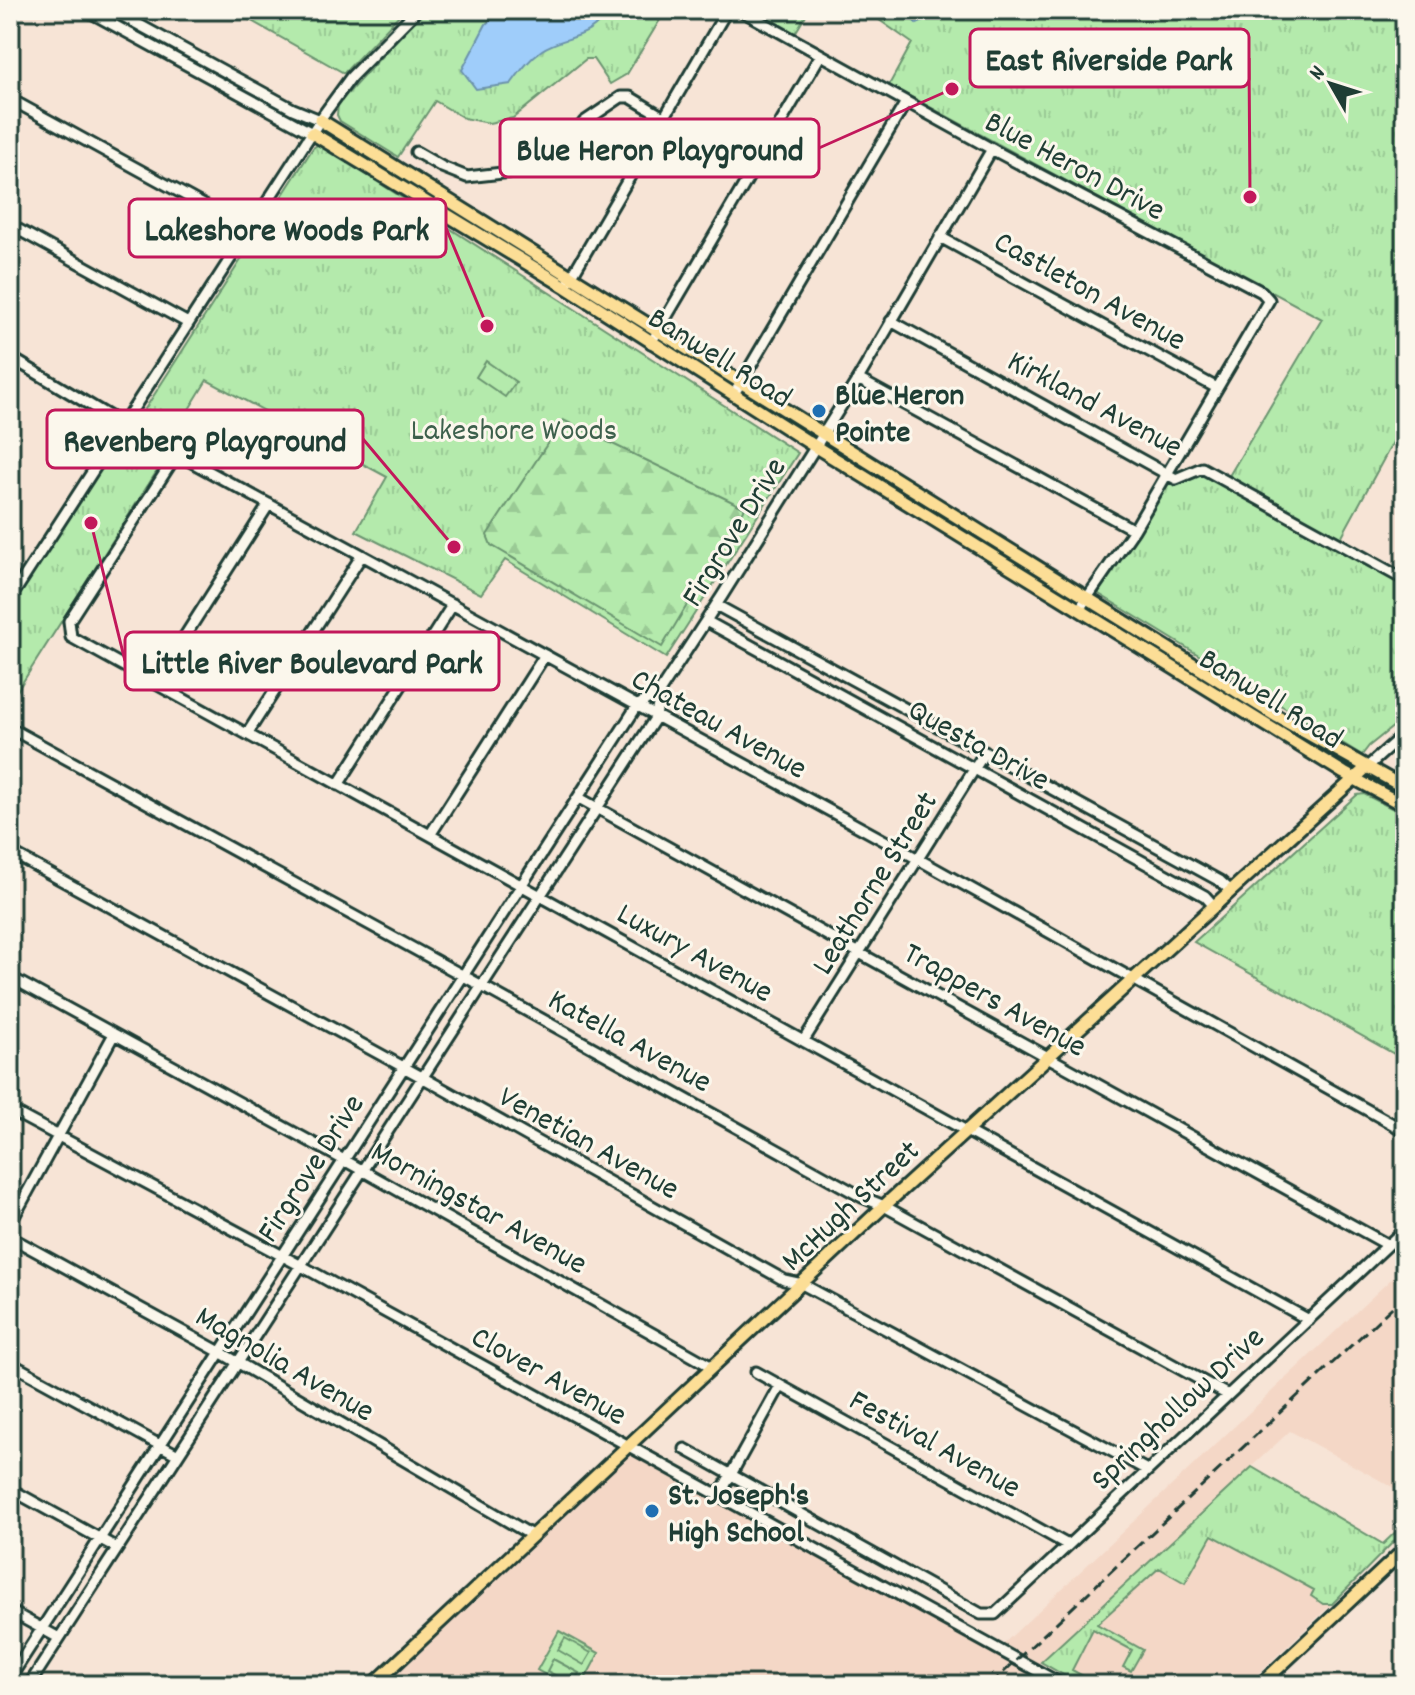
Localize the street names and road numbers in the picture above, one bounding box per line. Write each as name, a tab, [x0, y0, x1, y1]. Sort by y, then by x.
street label: Blue Heron Drive	[975, 102, 1172, 235]
street label: Castleton Avenue	[984, 221, 1193, 365]
street label: Banwell Road	[637, 298, 799, 423]
street label: Kirkland Avenue	[998, 341, 1190, 472]
street label: Firgrove Drive	[672, 450, 800, 617]
street label: Banwell Road	[1188, 639, 1350, 764]
street label: Chateau Avenue	[621, 659, 814, 794]
street label: Questa Drive	[898, 689, 1057, 805]
street label: Leathorne Street	[802, 784, 952, 985]
street label: Luxury Avenue	[607, 893, 780, 1017]
street label: Trappers Avenue	[893, 933, 1094, 1072]
street label: Katella Avenue	[538, 979, 719, 1107]
street label: Venetian Avenue	[489, 1077, 686, 1214]
street label: Firgrove Drive	[248, 1087, 378, 1253]
street label: McHugh Street	[773, 1131, 932, 1284]
street label: Morningstar Avenue	[361, 1132, 594, 1289]
street label: Magnolia Avenue	[185, 1296, 382, 1436]
street label: Clover Avenue	[461, 1317, 634, 1440]
street label: Springhollow Drive	[1082, 1318, 1277, 1504]
street label: Festival Avenue	[839, 1380, 1028, 1513]

